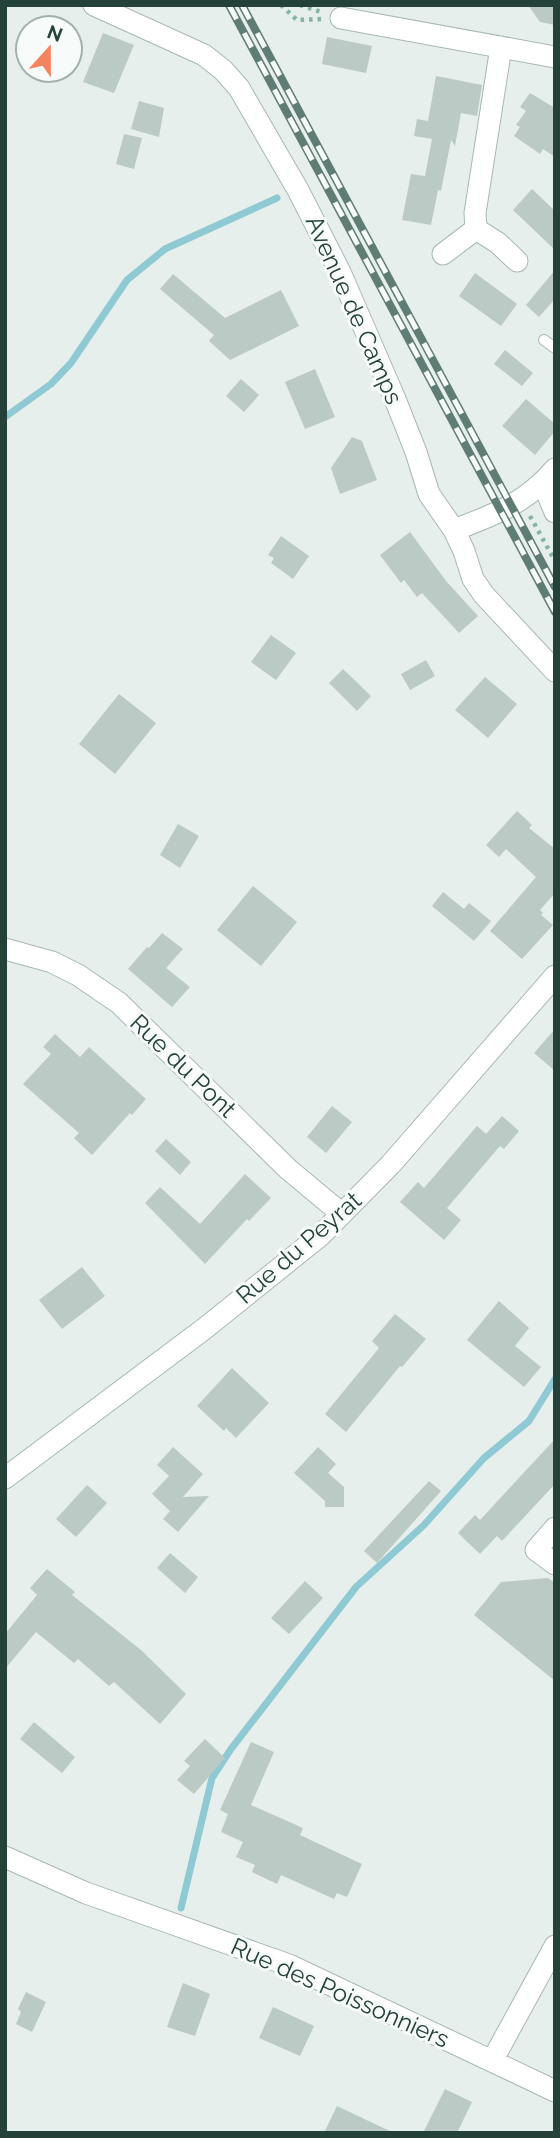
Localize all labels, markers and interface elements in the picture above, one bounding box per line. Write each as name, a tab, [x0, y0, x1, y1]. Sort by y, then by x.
north arrow	[14, 14, 84, 84]
text: N	[44, 20, 66, 46]
street label: Avenue de Camps	[300, 211, 409, 409]
street label: Rue du Pont	[124, 1008, 242, 1123]
street label: Rue du Peyrat	[230, 1185, 367, 1310]
street label: Rue des Poissonniers	[227, 1931, 454, 2054]

